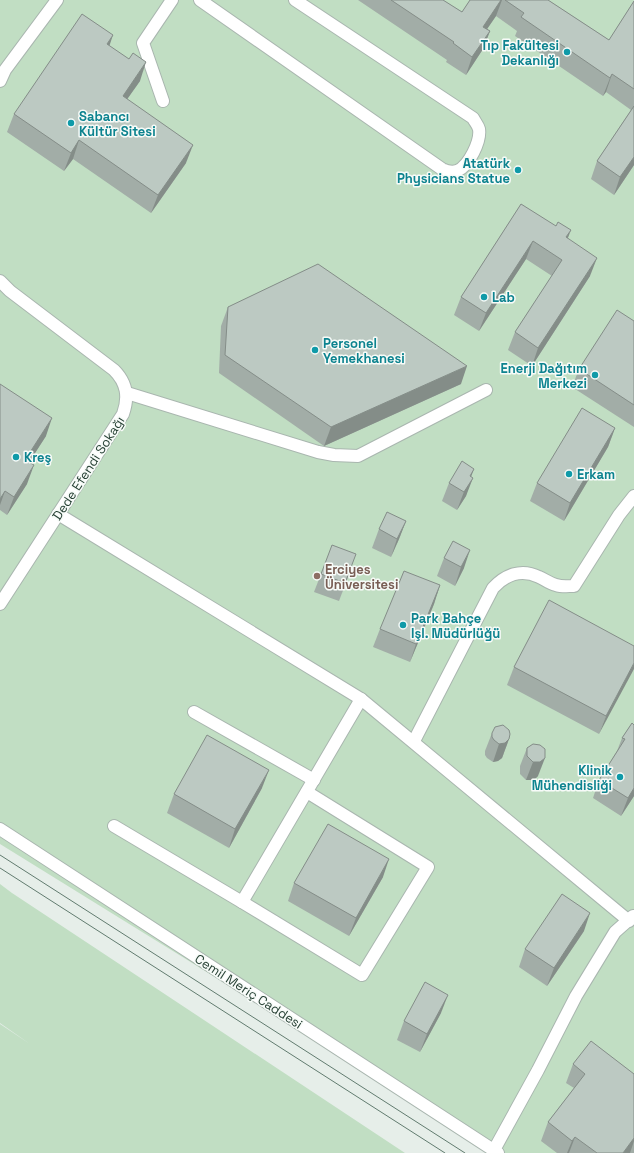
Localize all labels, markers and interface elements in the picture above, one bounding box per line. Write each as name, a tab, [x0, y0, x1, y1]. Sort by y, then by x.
place label: Tıp Fakültesi Dekanlığı	[481, 37, 559, 69]
marker: Tıp Fakültesi Dekanlığı	[562, 47, 572, 57]
place label: Sabancı Kültür Sitesi	[79, 108, 156, 140]
marker: Sabancı Kültür Sitesi	[66, 118, 76, 128]
place label: Atatürk Physicians Statue	[397, 155, 511, 187]
marker: Atatürk Physicians Statue	[513, 165, 523, 175]
place label: Lab	[492, 289, 515, 306]
marker: Lab	[479, 292, 489, 302]
place label: Personel Yemekhanesi	[323, 335, 405, 367]
marker: Personel Yemekhanesi	[310, 345, 320, 355]
place label: Enerji Dağıtım Merkezi	[501, 360, 587, 392]
marker: Enerji Dağıtım Merkezi	[590, 370, 600, 380]
street label: Dede Efendi Sokağı	[48, 413, 128, 524]
place label: Kreş	[24, 449, 52, 466]
marker: Kreş	[11, 452, 21, 462]
place label: Erkam	[577, 466, 615, 483]
marker: Erkam	[564, 469, 574, 479]
place label: Erciyes Üniversitesi	[325, 561, 398, 593]
marker: Erciyes Üniversitesi	[312, 571, 322, 581]
place label: Park Bahçe Işl. Müdürlüğü	[411, 610, 500, 642]
marker: Park Bahçe Işl. Müdürlüğü	[398, 620, 408, 630]
place label: Klinik Mühendisliği	[532, 762, 613, 794]
marker: Klinik Mühendisliği	[615, 772, 625, 782]
street label: Cemil Meriç Caddesi	[192, 950, 306, 1033]

